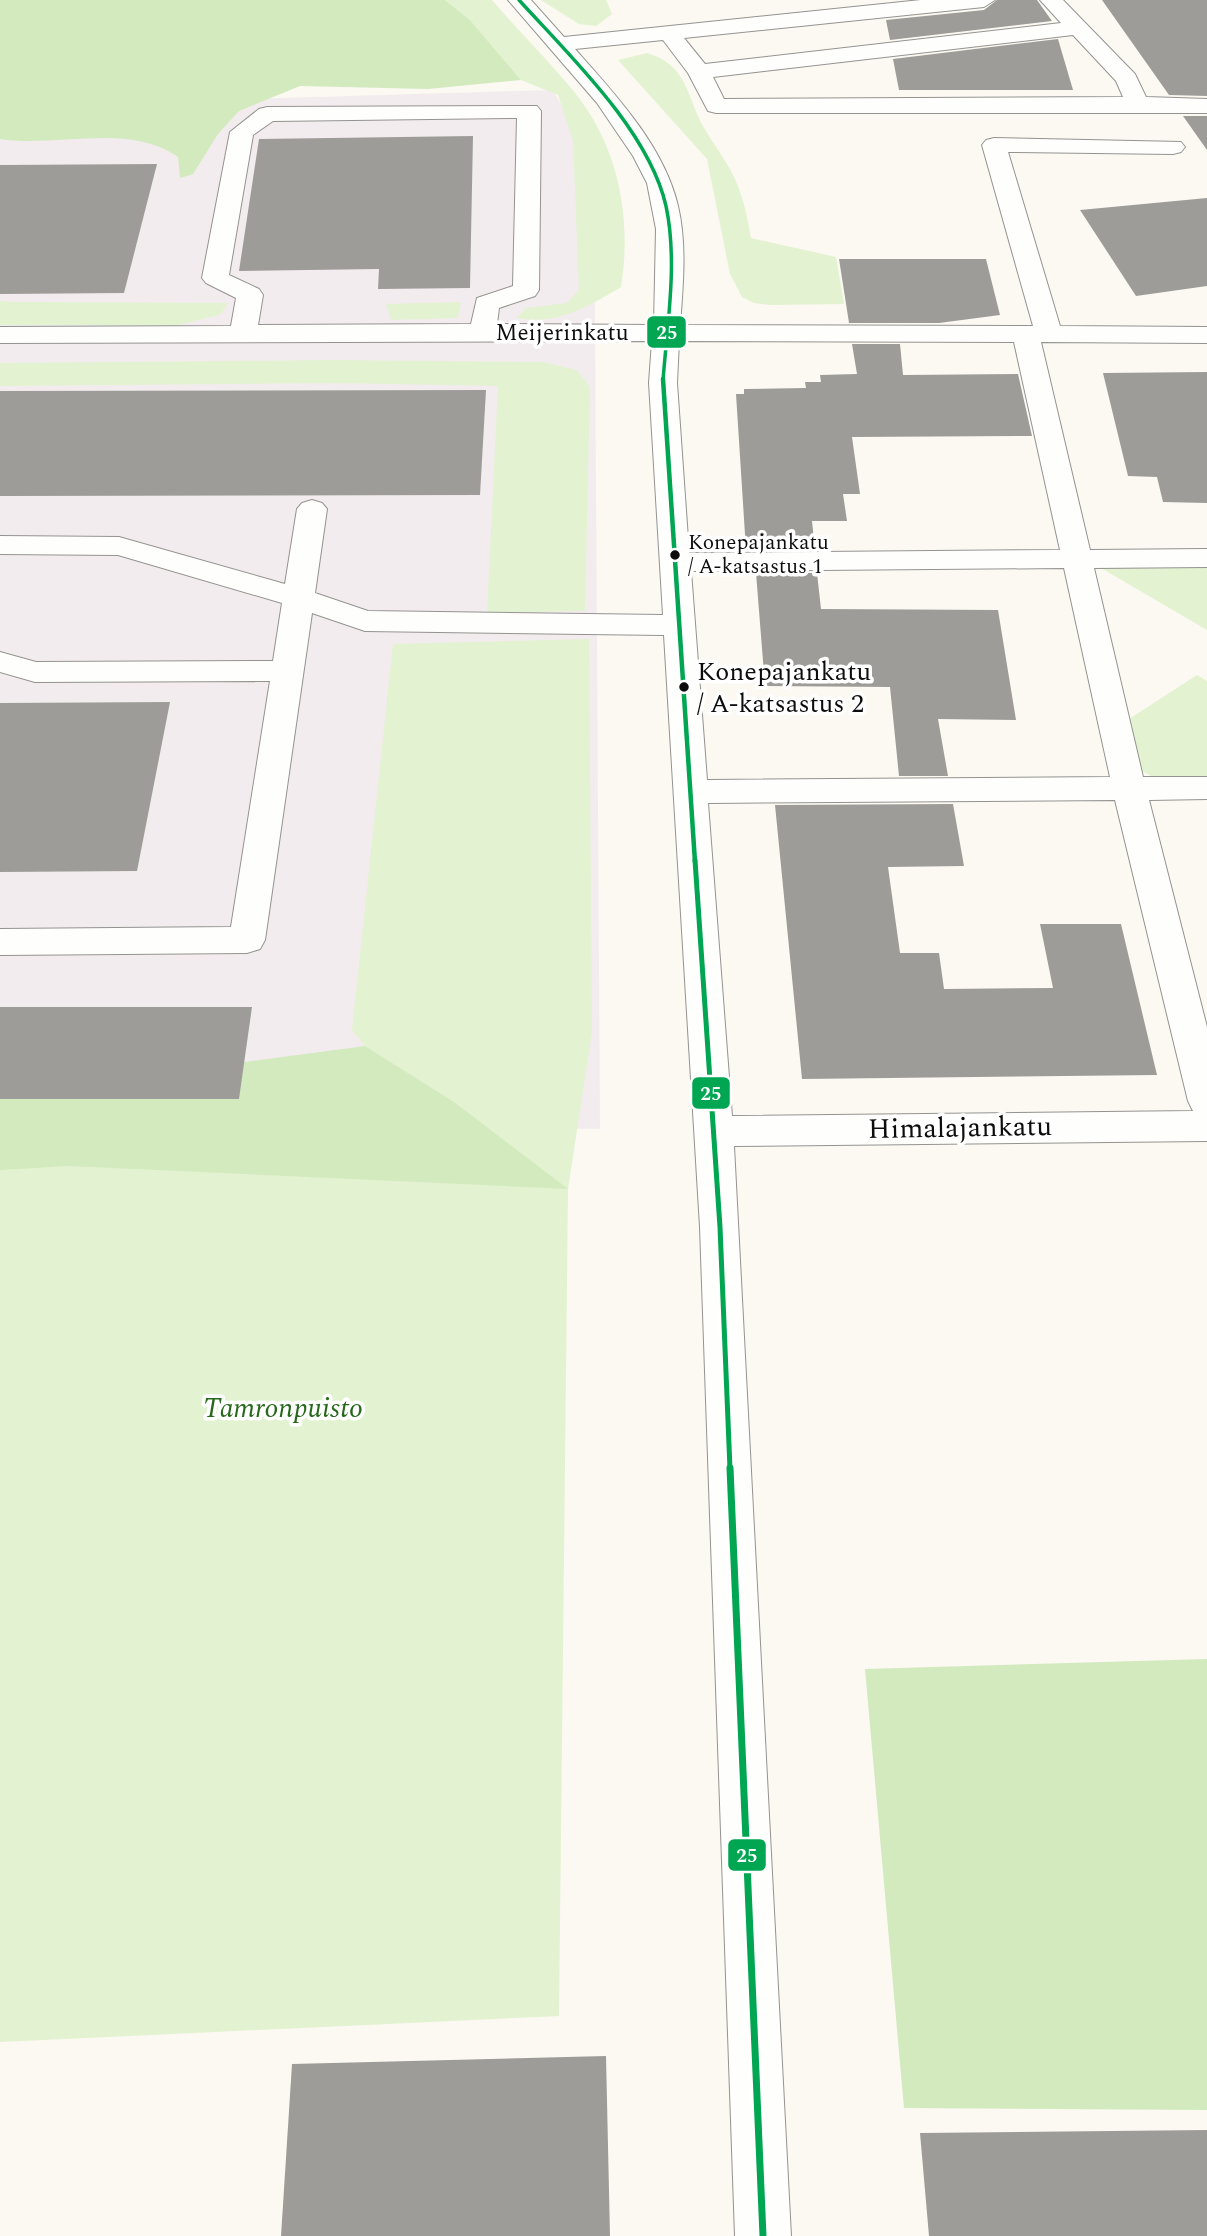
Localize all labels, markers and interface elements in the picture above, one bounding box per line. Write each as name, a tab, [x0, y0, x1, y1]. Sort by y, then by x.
line badge: 25	[646, 315, 687, 349]
street label: Meijerinkatu	[495, 316, 629, 351]
text: 25	[656, 319, 678, 348]
place label: Konepajankatu / A-katsastus 1	[688, 527, 829, 583]
marker: Konepajankatu / A-katsastus 1	[668, 548, 682, 562]
place label: Konepajankatu / A-katsastus 2	[697, 652, 871, 724]
marker: Konepajankatu / A-katsastus 2	[677, 680, 691, 694]
line badge: 25	[691, 1076, 731, 1110]
text: 25	[700, 1080, 722, 1109]
street label: Himalajankatu	[868, 1105, 1052, 1151]
park label: Tamronpuisto	[203, 1387, 363, 1430]
line badge: 25	[727, 1838, 767, 1872]
text: 25	[736, 1842, 758, 1871]

